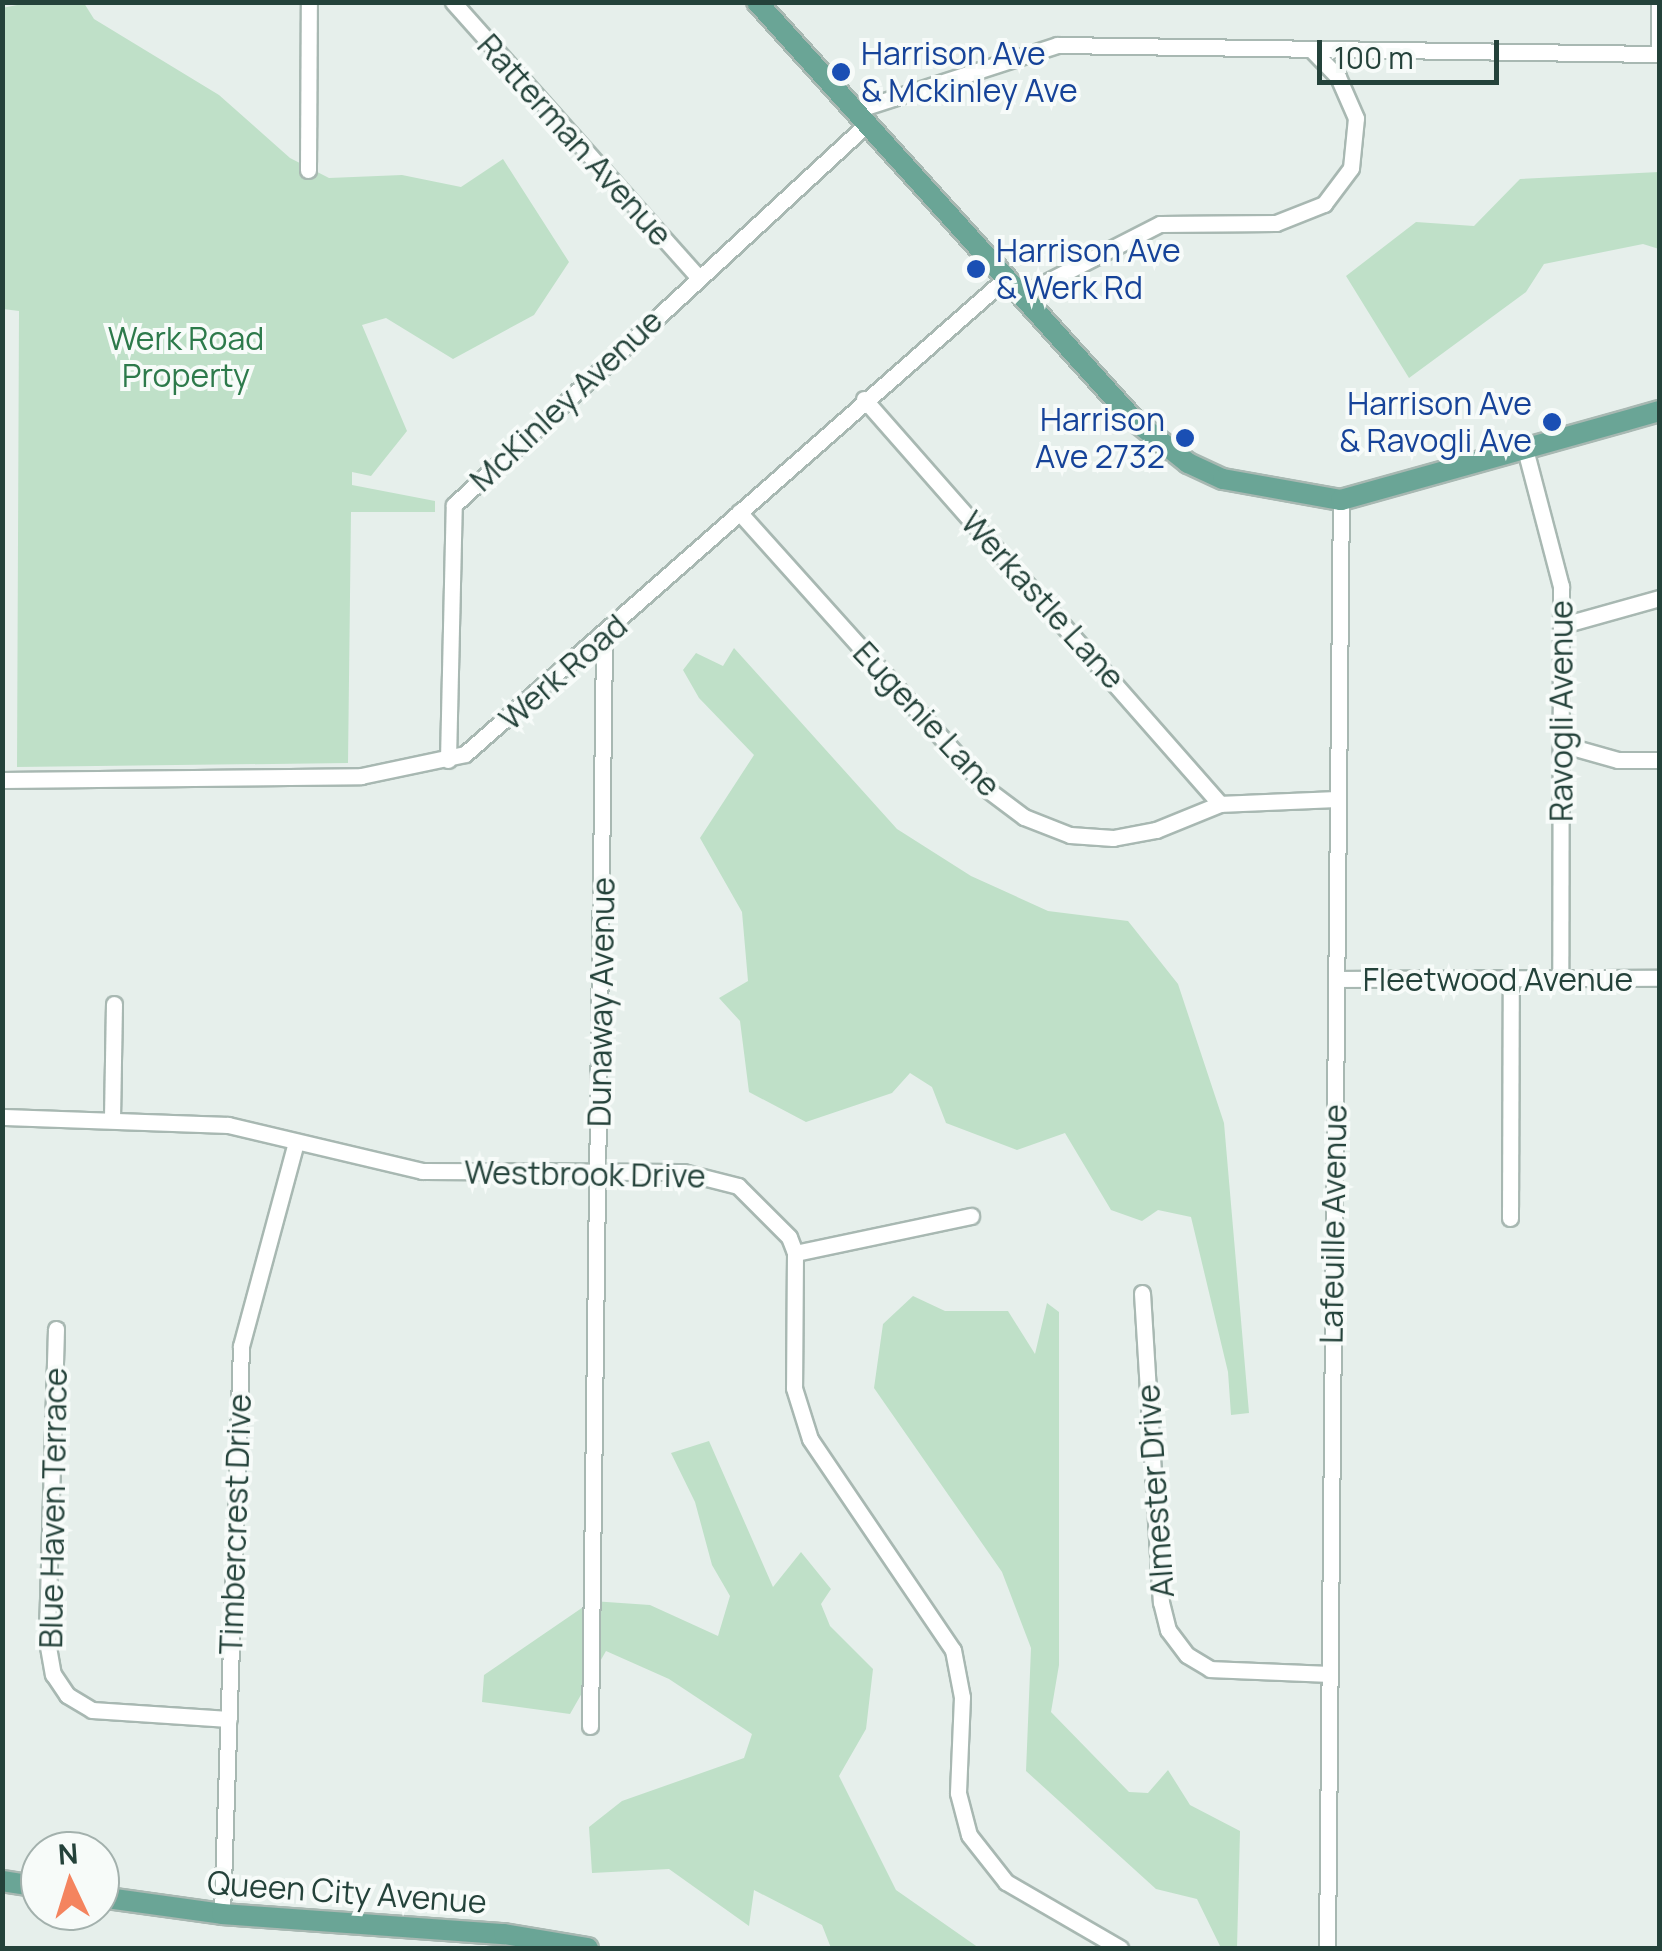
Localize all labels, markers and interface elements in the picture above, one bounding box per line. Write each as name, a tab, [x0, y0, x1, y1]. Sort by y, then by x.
scale bar	[1322, 20, 1504, 82]
street label: Ratterman Avenue	[470, 26, 680, 254]
place label: Harrison Ave & Mckinley Ave	[861, 35, 1078, 110]
text: 100 m	[1334, 37, 1414, 78]
marker: Harrison Ave & Mckinley Ave	[830, 61, 852, 83]
place label: Harrison Ave & Werk Rd	[996, 232, 1181, 307]
marker: Harrison Ave & Werk Rd	[965, 258, 987, 280]
street label: McKinley Avenue	[462, 301, 670, 499]
park label: Werk Road Property	[108, 320, 264, 395]
place label: Harrison Ave & Ravogli Ave	[1339, 385, 1532, 460]
place label: Harrison Ave 2732	[1035, 401, 1165, 476]
marker: Harrison Ave & Ravogli Ave	[1541, 411, 1563, 433]
marker: Harrison Ave 2732	[1174, 427, 1196, 449]
street label: Werkastle Lane	[953, 503, 1133, 697]
street label: Ravogli Avenue	[1542, 600, 1580, 822]
street label: Werk Road	[491, 606, 635, 738]
street label: Eugenie Lane	[846, 634, 1008, 804]
street label: Dunaway Avenue	[580, 877, 622, 1127]
street label: Fleetwood Avenue	[1363, 960, 1633, 998]
street label: Lafeuille Avenue	[1312, 1104, 1354, 1344]
street label: Westbrook Drive	[464, 1153, 706, 1195]
street label: Blue Haven Terrace	[31, 1367, 75, 1649]
street label: Almester Drive	[1128, 1383, 1182, 1599]
street label: Timbercrest Drive	[211, 1393, 259, 1655]
north arrow	[20, 1831, 120, 1931]
text: N	[57, 1833, 79, 1873]
street label: Queen City Avenue	[206, 1863, 488, 1921]

